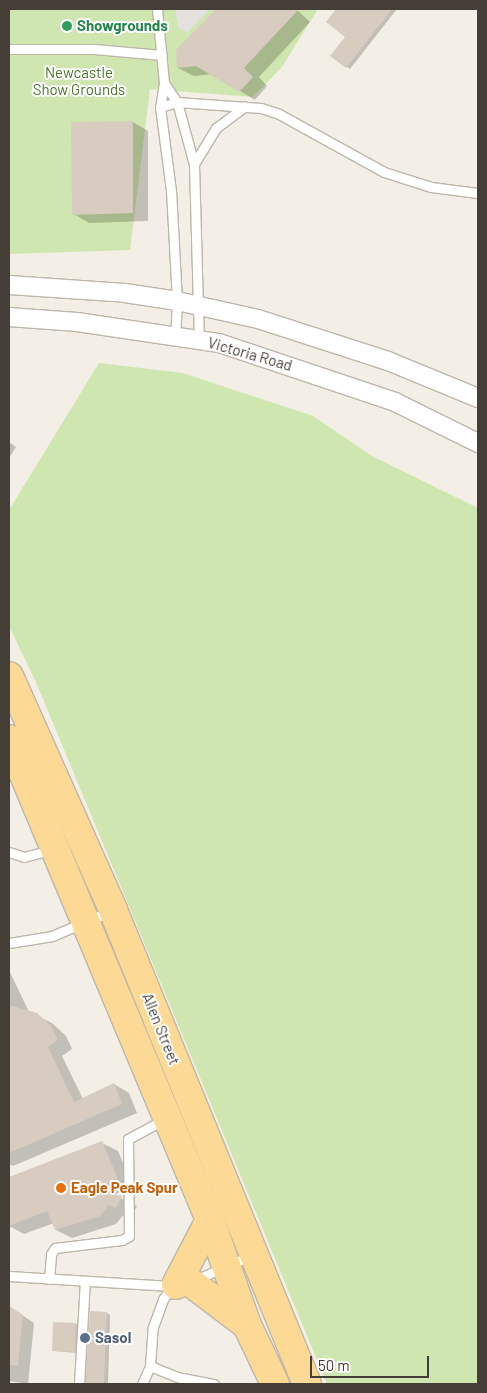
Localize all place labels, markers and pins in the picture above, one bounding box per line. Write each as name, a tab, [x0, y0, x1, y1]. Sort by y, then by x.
place label: Showgrounds	[77, 17, 168, 35]
marker: Showgrounds	[61, 20, 73, 32]
place label: Eagle Peak Spur	[71, 1179, 178, 1197]
marker: Eagle Peak Spur	[55, 1182, 67, 1194]
place label: Sasol	[95, 1329, 131, 1347]
marker: Sasol	[79, 1332, 91, 1344]

